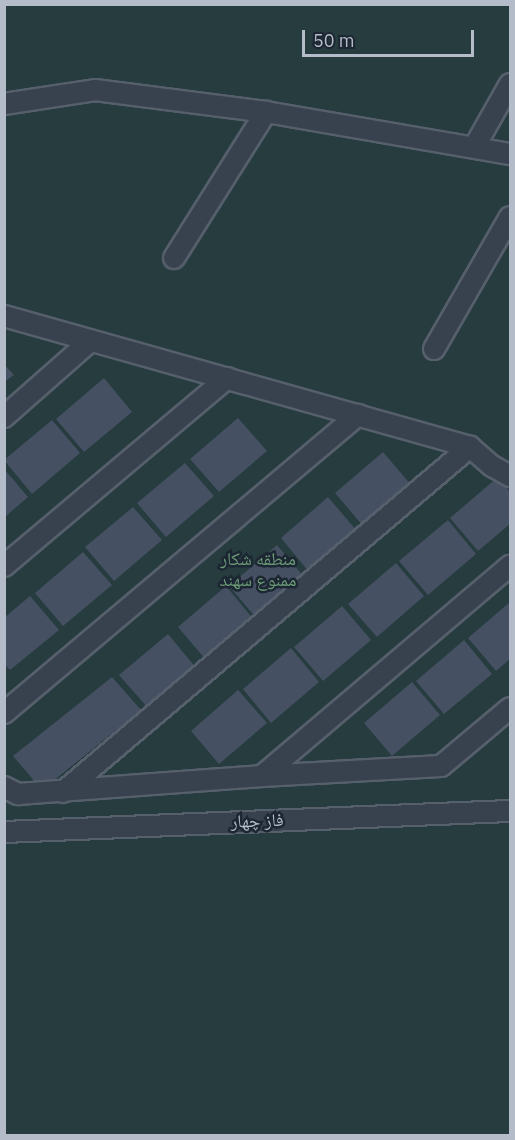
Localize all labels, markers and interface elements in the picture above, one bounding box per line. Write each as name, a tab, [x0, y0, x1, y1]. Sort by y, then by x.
scale bar	[305, 18, 478, 56]
text: 50 m	[313, 29, 355, 52]
park label: منطقه شکار ممنوع سهند	[220, 549, 296, 592]
street label: فاز چهار	[230, 809, 284, 833]

